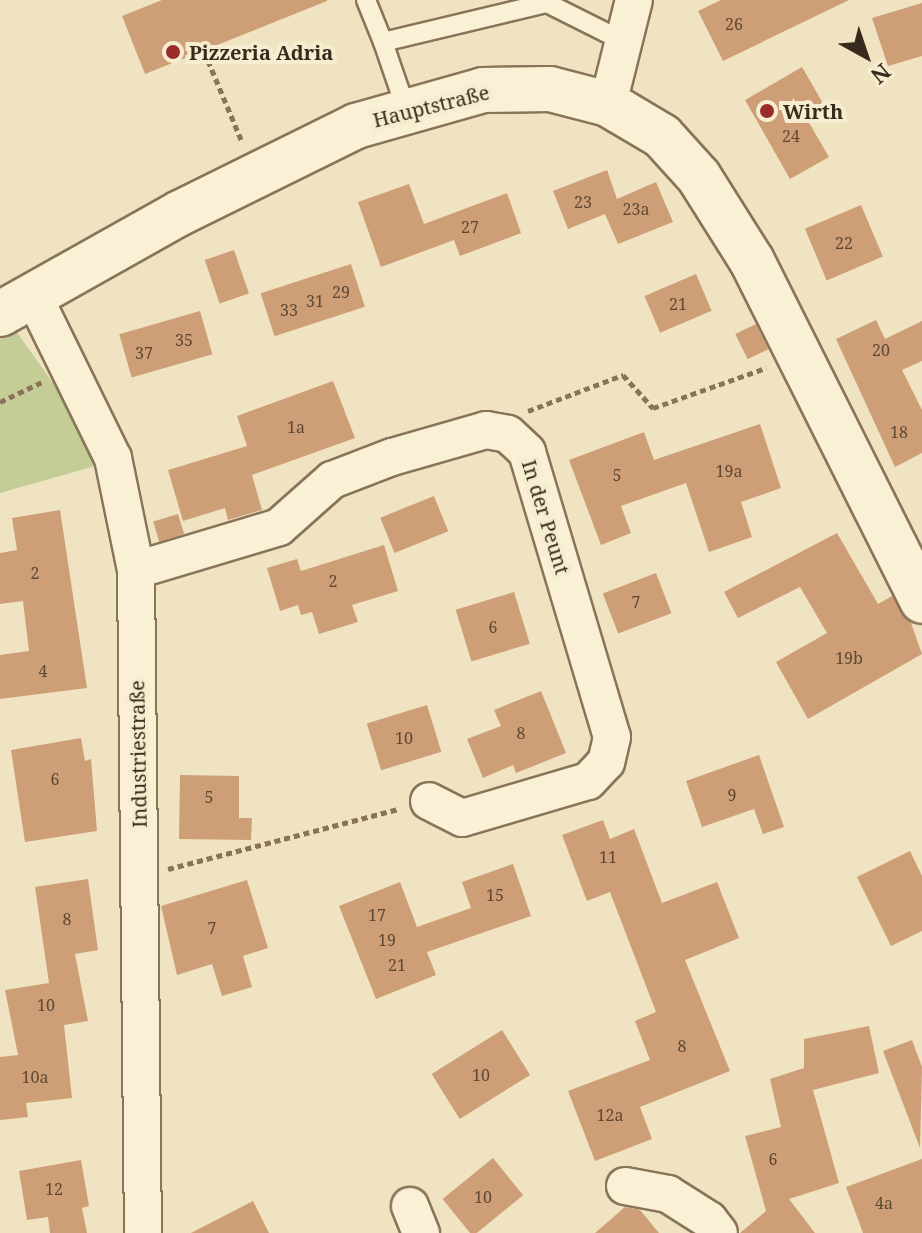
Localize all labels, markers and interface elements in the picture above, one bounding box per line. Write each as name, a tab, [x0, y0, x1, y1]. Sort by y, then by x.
house number: 26	[725, 14, 743, 34]
north arrow	[826, 16, 906, 96]
place label: Pizzeria Adria	[189, 40, 333, 64]
marker: Pizzeria Adria	[164, 43, 182, 61]
text: N	[865, 57, 898, 91]
street label: Hauptstraße	[370, 80, 492, 132]
place label: Wirth	[783, 99, 843, 123]
marker: Wirth	[758, 102, 776, 120]
house number: 24	[782, 126, 800, 146]
house number: 23	[574, 192, 592, 212]
house number: 23a	[623, 199, 649, 219]
house number: 27	[461, 217, 479, 237]
house number: 22	[835, 233, 853, 253]
house number: 29	[332, 282, 350, 302]
house number: 31	[306, 291, 324, 311]
house number: 21	[669, 294, 687, 314]
house number: 33	[280, 300, 298, 320]
house number: 35	[175, 330, 193, 350]
house number: 20	[872, 340, 890, 360]
house number: 37	[135, 343, 153, 363]
house number: 1a	[287, 417, 305, 437]
house number: 18	[890, 422, 908, 442]
street label: In der Peunt	[517, 457, 575, 577]
house number: 19a	[716, 461, 742, 481]
house number: 5	[613, 465, 621, 485]
house number: 2	[31, 563, 39, 583]
house number: 2	[329, 571, 337, 591]
house number: 7	[632, 592, 640, 612]
house number: 6	[489, 617, 497, 637]
house number: 19b	[835, 648, 863, 668]
house number: 4	[39, 661, 47, 681]
street label: Industriestraße	[125, 680, 151, 828]
house number: 8	[517, 723, 525, 743]
house number: 10	[395, 728, 413, 748]
house number: 6	[51, 769, 59, 789]
house number: 9	[728, 785, 736, 805]
house number: 5	[205, 787, 213, 807]
house number: 11	[599, 847, 617, 867]
house number: 15	[486, 885, 504, 905]
house number: 17	[368, 905, 386, 925]
house number: 8	[63, 909, 71, 929]
house number: 7	[208, 918, 216, 938]
house number: 19	[378, 930, 396, 950]
house number: 21	[388, 955, 406, 975]
house number: 10	[37, 995, 55, 1015]
house number: 8	[678, 1036, 686, 1056]
house number: 10	[472, 1065, 490, 1085]
house number: 10a	[22, 1067, 48, 1087]
house number: 12a	[597, 1105, 623, 1125]
house number: 6	[769, 1149, 777, 1169]
house number: 12	[45, 1179, 63, 1199]
house number: 10	[474, 1187, 492, 1207]
house number: 4a	[875, 1193, 893, 1213]

